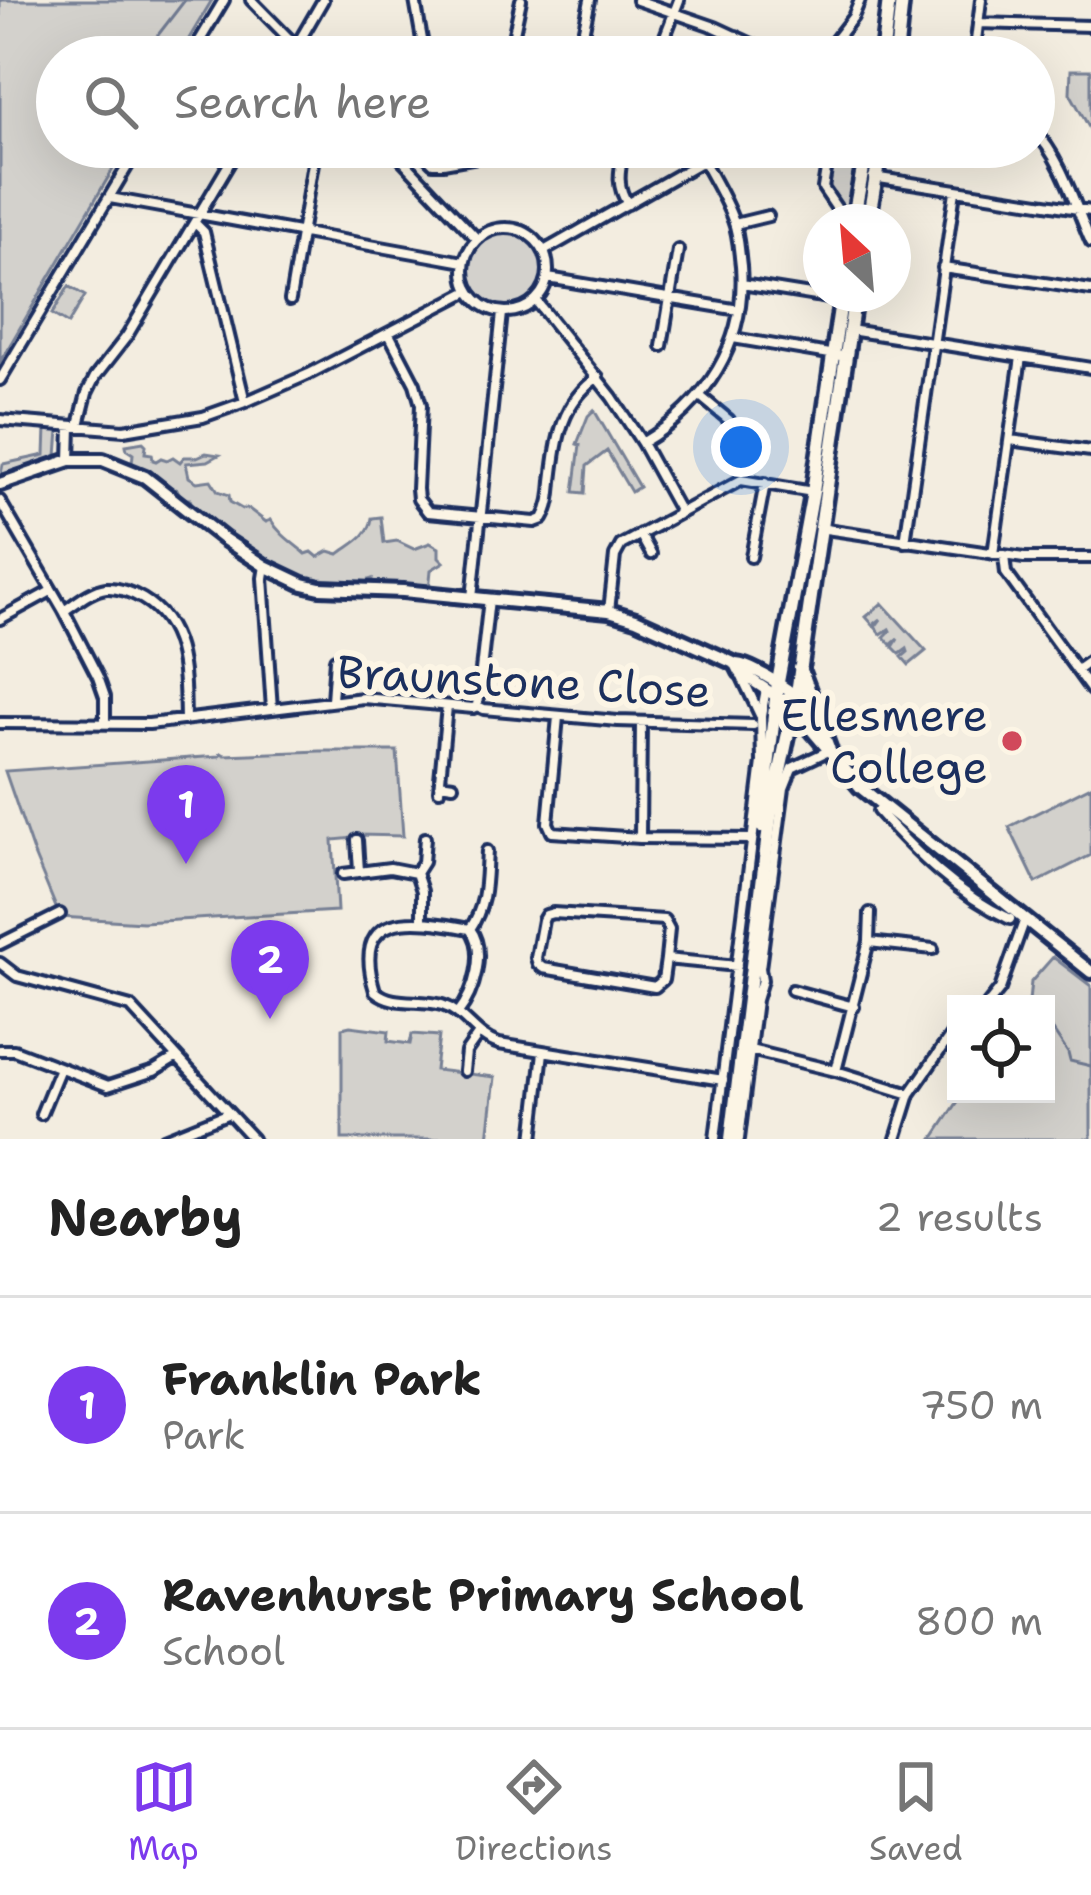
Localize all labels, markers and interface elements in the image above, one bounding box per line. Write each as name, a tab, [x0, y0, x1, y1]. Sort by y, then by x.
search box	[36, 36, 1055, 168]
icon: search	[78, 69, 144, 135]
text: Search here	[174, 72, 431, 132]
north arrow	[803, 204, 911, 312]
your location	[711, 417, 771, 477]
street label: Braunstone Close	[336, 641, 712, 721]
place label: Ellesmere College	[780, 685, 988, 797]
marker: Ellesmere College	[999, 728, 1025, 754]
pin: 1	[147, 765, 225, 864]
pin: 2	[231, 920, 309, 1019]
map controls	[947, 995, 1055, 1103]
button: locate	[947, 995, 1055, 1103]
text: Nearby	[48, 1183, 243, 1251]
text: 2 results	[876, 1191, 1043, 1243]
text: Franklin Park	[162, 1349, 482, 1409]
text: 1	[78, 1379, 96, 1431]
text: 750 m	[919, 1379, 1043, 1431]
text: Park	[162, 1409, 246, 1461]
text: Ravenhurst Primary School	[162, 1565, 804, 1625]
text: 2	[73, 1595, 101, 1647]
text: 800 m	[915, 1595, 1043, 1647]
text: School	[162, 1625, 285, 1677]
tab: Map	[128, 1754, 199, 1871]
tab: Directions	[455, 1754, 613, 1871]
tab: Saved	[869, 1754, 963, 1871]

